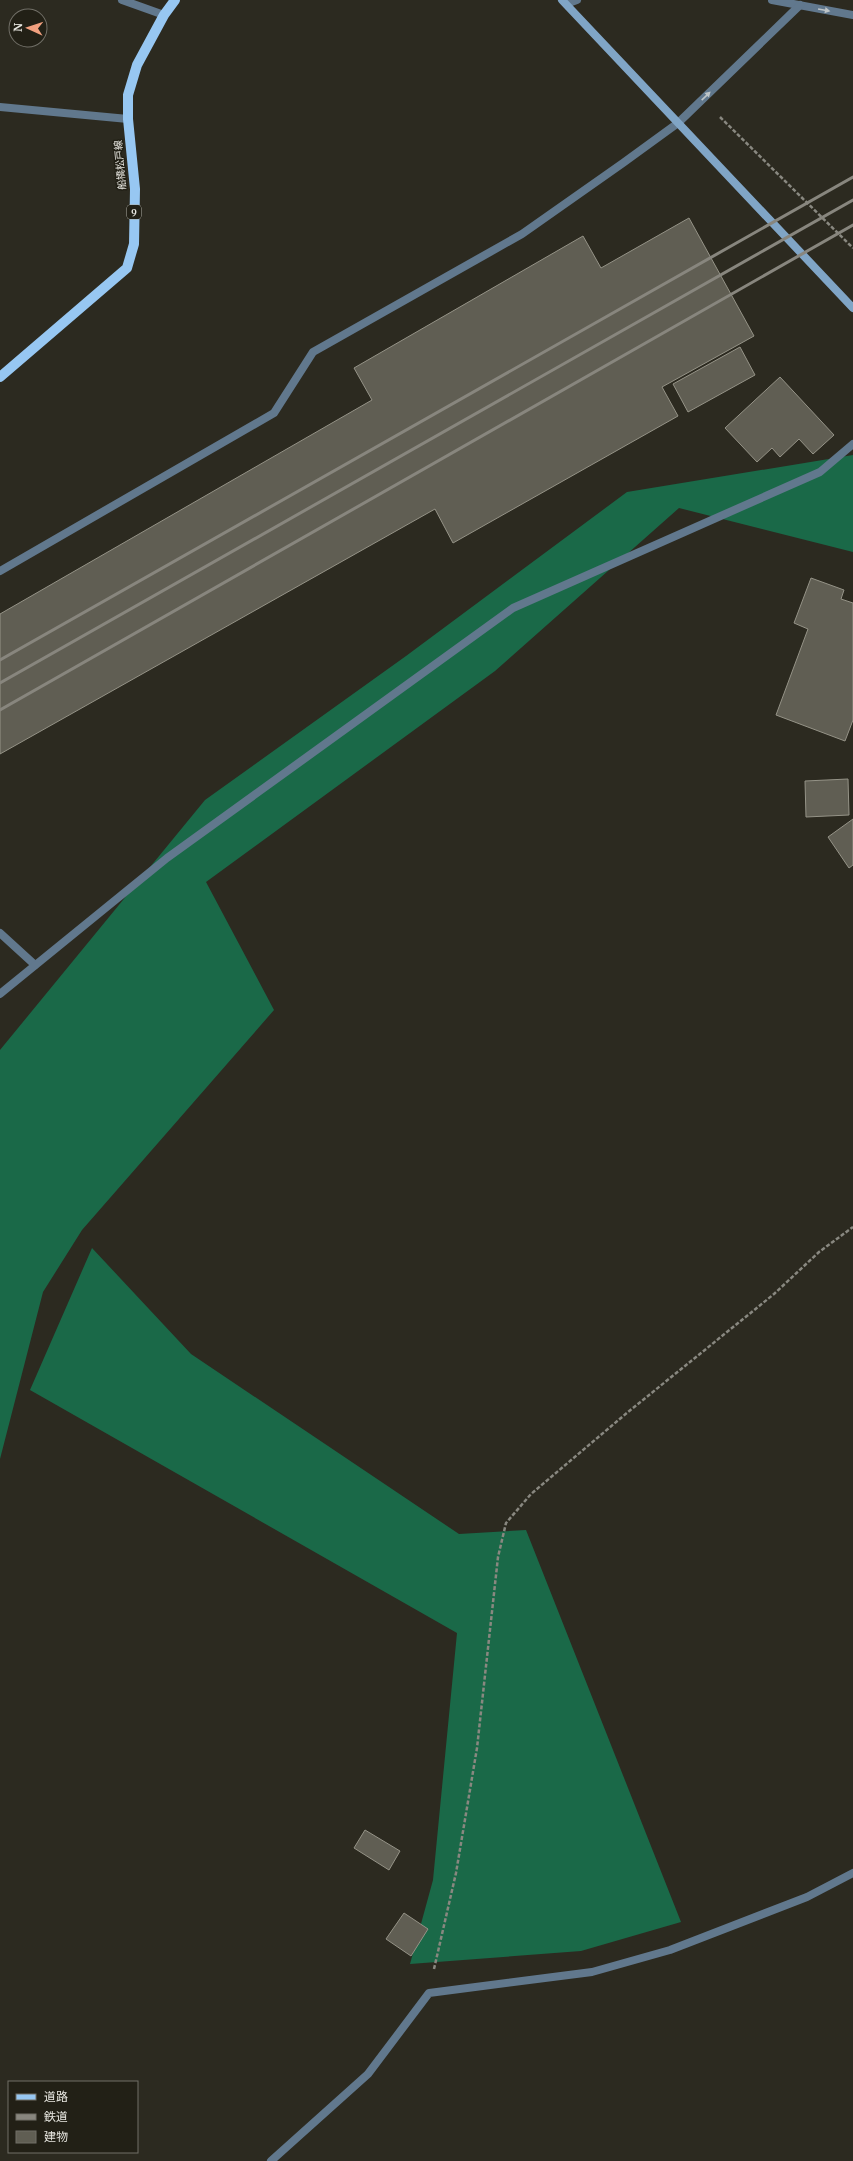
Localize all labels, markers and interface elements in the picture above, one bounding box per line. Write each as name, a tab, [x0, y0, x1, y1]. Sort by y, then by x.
one-way arrow	[818, 7, 830, 13]
north arrow	[8, 8, 48, 48]
text: N	[11, 22, 25, 32]
one-way arrow	[701, 91, 711, 101]
street label: 船橋松戸線	[111, 140, 129, 190]
road number: 9	[127, 205, 141, 219]
legend	[8, 2081, 138, 2153]
text: 道路	[44, 2089, 68, 2104]
text: 鉄道	[44, 2109, 68, 2124]
text: 建物	[44, 2129, 68, 2144]

